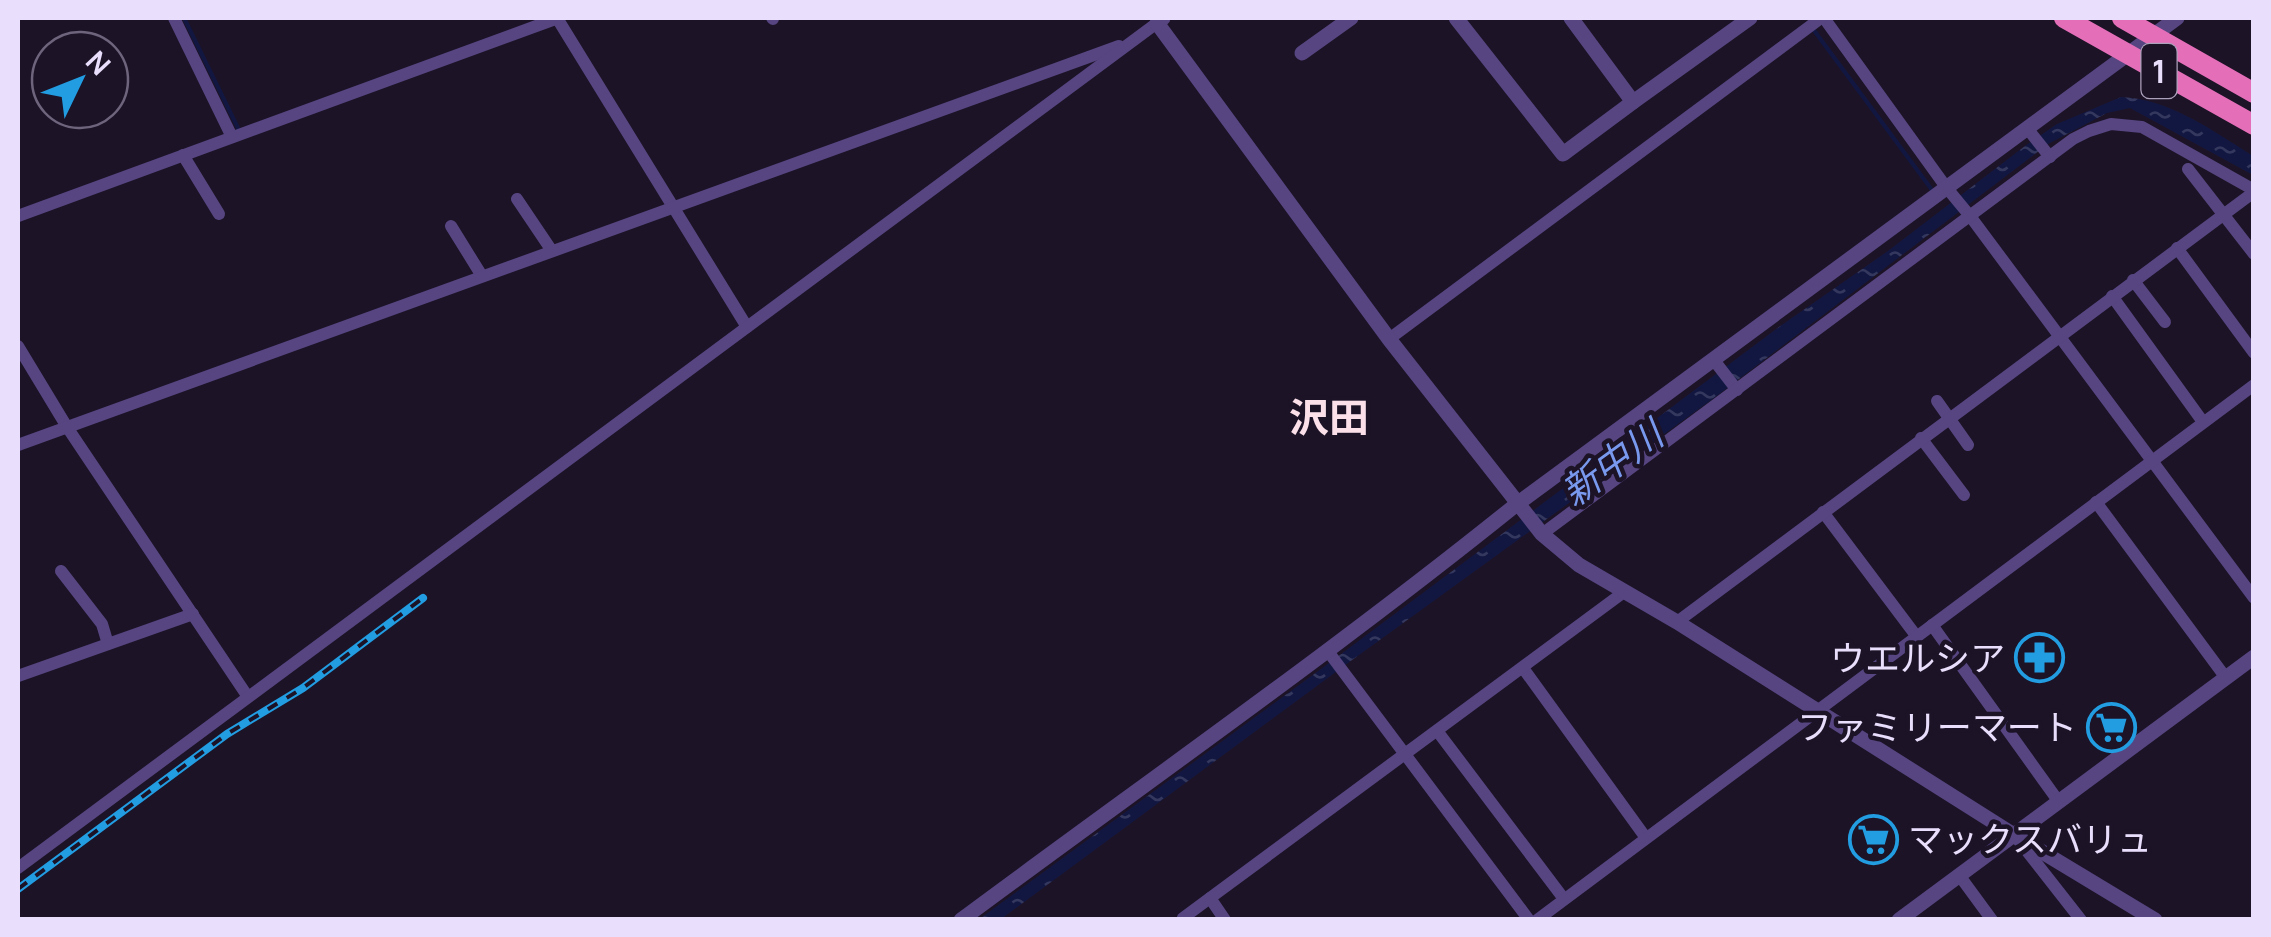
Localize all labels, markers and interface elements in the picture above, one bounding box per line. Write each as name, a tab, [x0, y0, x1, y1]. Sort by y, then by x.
north arrow	[30, 30, 130, 130]
text: N	[78, 42, 120, 83]
road number: 1	[2142, 44, 2176, 98]
district label: 沢田	[1289, 389, 1369, 444]
water label: 新中川	[1550, 405, 1676, 517]
pharmacy icon: ウエルシア	[2014, 632, 2066, 684]
place label: ウエルシア	[1830, 634, 2005, 682]
supermarket icon: ファミリーマート	[2086, 701, 2138, 753]
place label: ファミリーマート	[1797, 703, 2077, 751]
supermarket icon: マックスバリュ	[1847, 813, 1899, 865]
place label: マックスバリュ	[1908, 815, 2152, 863]

